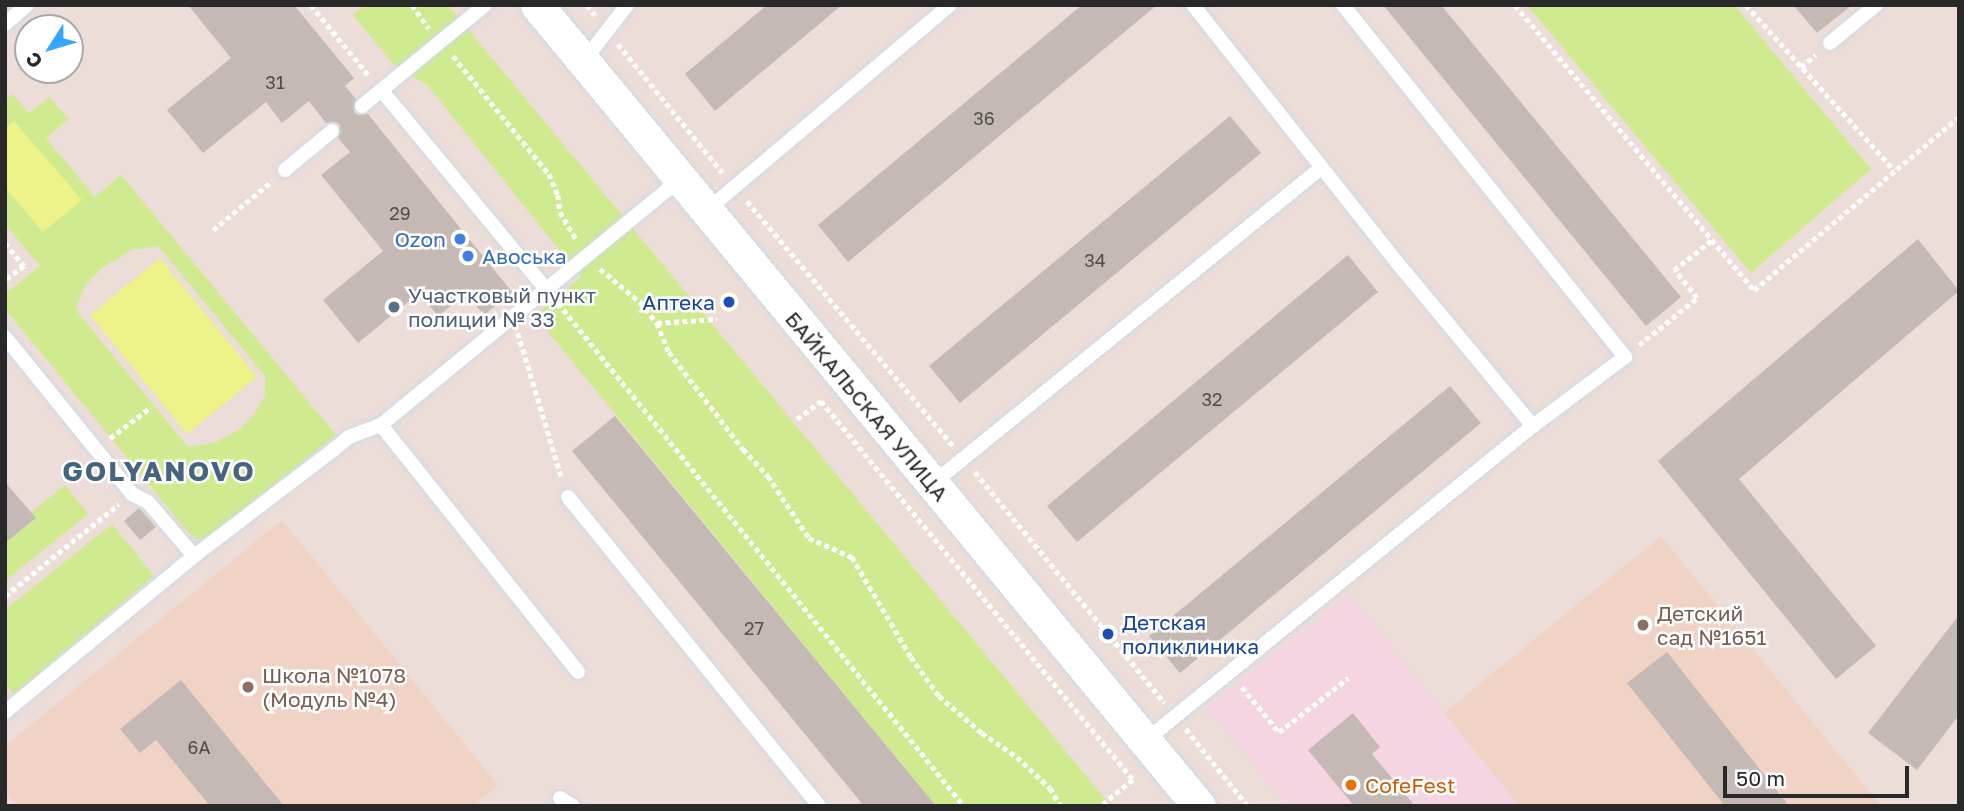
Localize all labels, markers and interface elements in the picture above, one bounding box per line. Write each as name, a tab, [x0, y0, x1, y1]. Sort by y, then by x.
north arrow	[14, 14, 84, 84]
text: С	[20, 48, 47, 73]
house number: 31	[265, 71, 285, 93]
house number: 36	[973, 107, 995, 129]
house number: 29	[389, 202, 411, 224]
place label: Ozon	[394, 226, 446, 252]
marker: Ozon	[452, 231, 468, 247]
place label: Авоська	[482, 243, 567, 269]
marker: Авоська	[460, 248, 476, 264]
house number: 34	[1084, 249, 1106, 271]
place label: Участковый пункт полиции № 33	[408, 282, 596, 332]
place label: Аптека	[642, 289, 715, 315]
marker: Аптека	[721, 294, 737, 310]
marker: Участковый пункт полиции № 33	[386, 299, 402, 315]
street label: БАЙКАЛЬСКАЯ УЛИЦА	[780, 306, 954, 506]
house number: 32	[1202, 388, 1222, 410]
district label: GOLYANOVO	[63, 454, 255, 488]
place label: Детский сад №1651	[1657, 600, 1767, 650]
place label: Детская поликлиника	[1122, 609, 1259, 659]
house number: 27	[744, 617, 764, 639]
marker: Детский сад №1651	[1635, 617, 1651, 633]
marker: Детская поликлиника	[1100, 626, 1116, 642]
place label: Школа №1078 (Модуль №4)	[262, 662, 406, 712]
marker: Школа №1078 (Модуль №4)	[240, 679, 256, 695]
house number: 6А	[188, 736, 210, 758]
scale bar	[1726, 752, 1912, 796]
text: 50 m	[1736, 765, 1785, 791]
place label: CofeFest	[1365, 772, 1455, 798]
marker: CofeFest	[1343, 777, 1359, 793]

